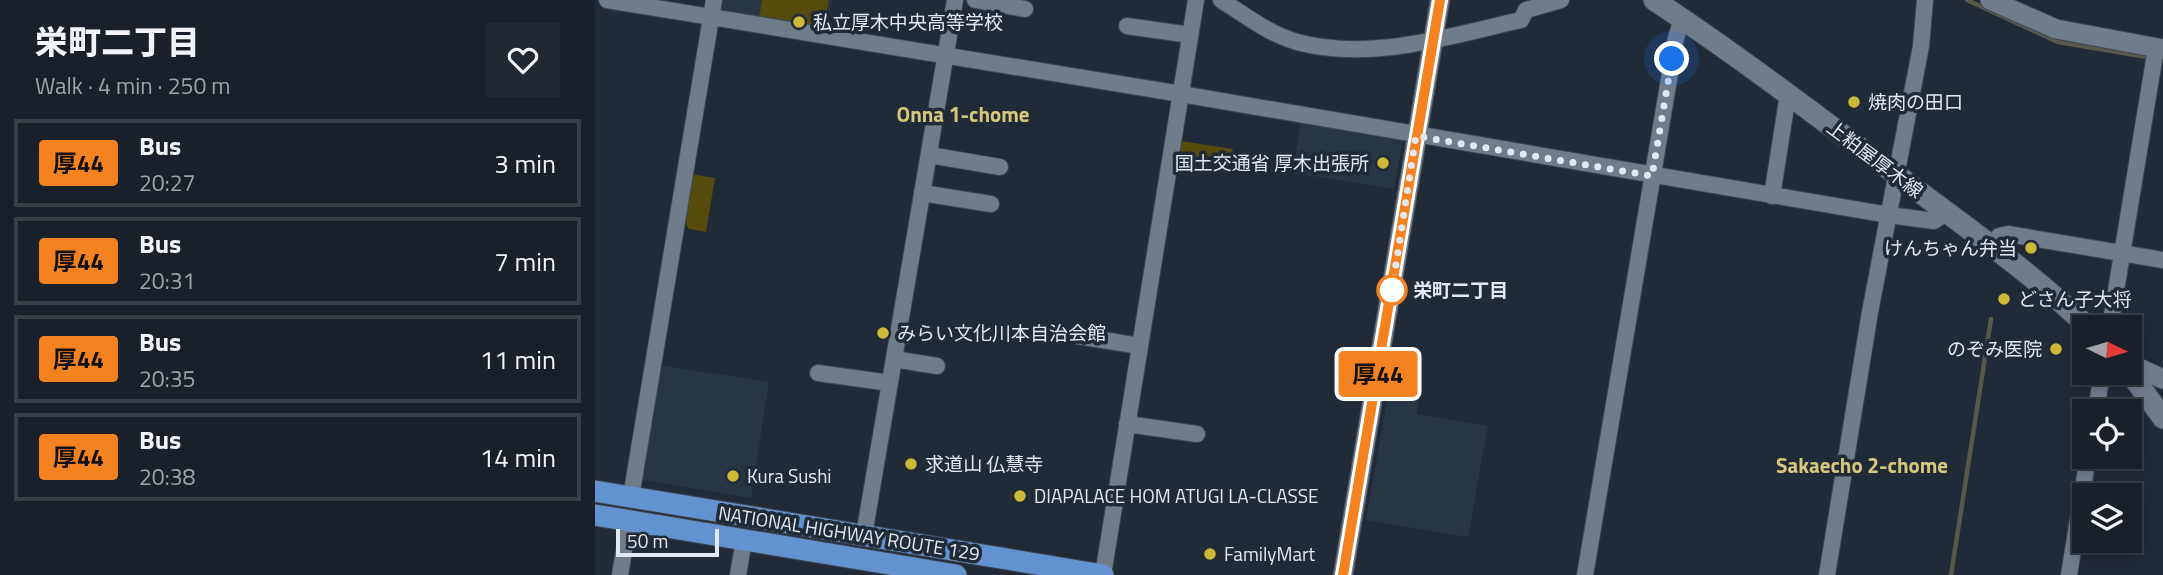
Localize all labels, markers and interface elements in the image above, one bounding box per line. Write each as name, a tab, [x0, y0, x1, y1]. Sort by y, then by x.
place label: 私立厚木中央高等学校	[813, 7, 1003, 36]
marker: 私立厚木中央高等学校	[791, 14, 807, 30]
text: 栄町二丁目	[35, 17, 200, 67]
button: heart	[486, 23, 560, 97]
your location	[1654, 41, 1689, 76]
text: Walk · 4 min · 250 m	[35, 68, 231, 103]
place label: 焼肉の田口	[1868, 87, 1963, 116]
marker: 焼肉の田口	[1846, 94, 1862, 110]
district label: Onna 1-chome	[896, 98, 1030, 130]
street label: 上粕屋厚木線	[1821, 113, 1930, 204]
text: Bus	[139, 126, 181, 165]
text: 3 min	[494, 144, 556, 183]
text: 厚44	[53, 145, 104, 181]
place label: 国土交通省 厚木出張所	[1175, 148, 1369, 177]
marker: 国土交通省 厚木出張所	[1375, 155, 1391, 171]
text: 20:27	[139, 165, 195, 200]
text: Bus	[139, 224, 181, 263]
place label: けんちゃん弁当	[1884, 233, 2017, 262]
marker: けんちゃん弁当	[2023, 240, 2039, 256]
text: 7 min	[494, 242, 556, 281]
text: 厚44	[53, 243, 104, 279]
text: 20:31	[139, 263, 195, 298]
marker: 栄町二丁目	[1377, 275, 1407, 305]
place label: 栄町二丁目	[1413, 275, 1508, 304]
place label: どさん子大将	[2018, 284, 2131, 313]
marker: どさん子大将	[1996, 291, 2012, 307]
north arrow	[2072, 315, 2142, 385]
map controls	[2072, 315, 2142, 553]
place label: みらい文化川本自治会館	[897, 318, 1106, 347]
text: Bus	[139, 322, 181, 361]
marker: みらい文化川本自治会館	[875, 325, 891, 341]
place label: のぞみ医院	[1947, 334, 2042, 363]
text: 11 min	[480, 340, 556, 379]
text: 厚44	[53, 341, 104, 377]
marker: のぞみ医院	[2048, 341, 2064, 357]
line badge: 厚44	[1338, 351, 1418, 397]
text: 厚44	[1353, 356, 1403, 392]
text: 20:35	[139, 361, 195, 396]
button: locate	[2072, 399, 2142, 469]
text: Bus	[139, 420, 181, 459]
text: 14 min	[480, 438, 556, 477]
text: 厚44	[53, 439, 104, 475]
place label: 求道山 仏慧寺	[925, 449, 1043, 478]
district label: Sakaecho 2-chome	[1776, 449, 1948, 481]
marker: 求道山 仏慧寺	[903, 456, 919, 472]
text: 20:38	[139, 459, 195, 494]
place label: Kura Sushi	[747, 461, 832, 490]
marker: Kura Sushi	[725, 468, 741, 484]
place label: DIAPALACE HOM ATUGI LA-CLASSE	[1034, 481, 1319, 510]
button: layers	[2072, 483, 2142, 553]
marker: DIAPALACE HOM ATUGI LA-CLASSE	[1012, 488, 1028, 504]
street label: NATIONAL HIGHWAY ROUTE 129	[716, 498, 982, 567]
scale bar	[616, 526, 719, 558]
text: 50 m	[627, 526, 668, 555]
place label: FamilyMart	[1224, 539, 1316, 568]
marker: FamilyMart	[1202, 546, 1218, 562]

